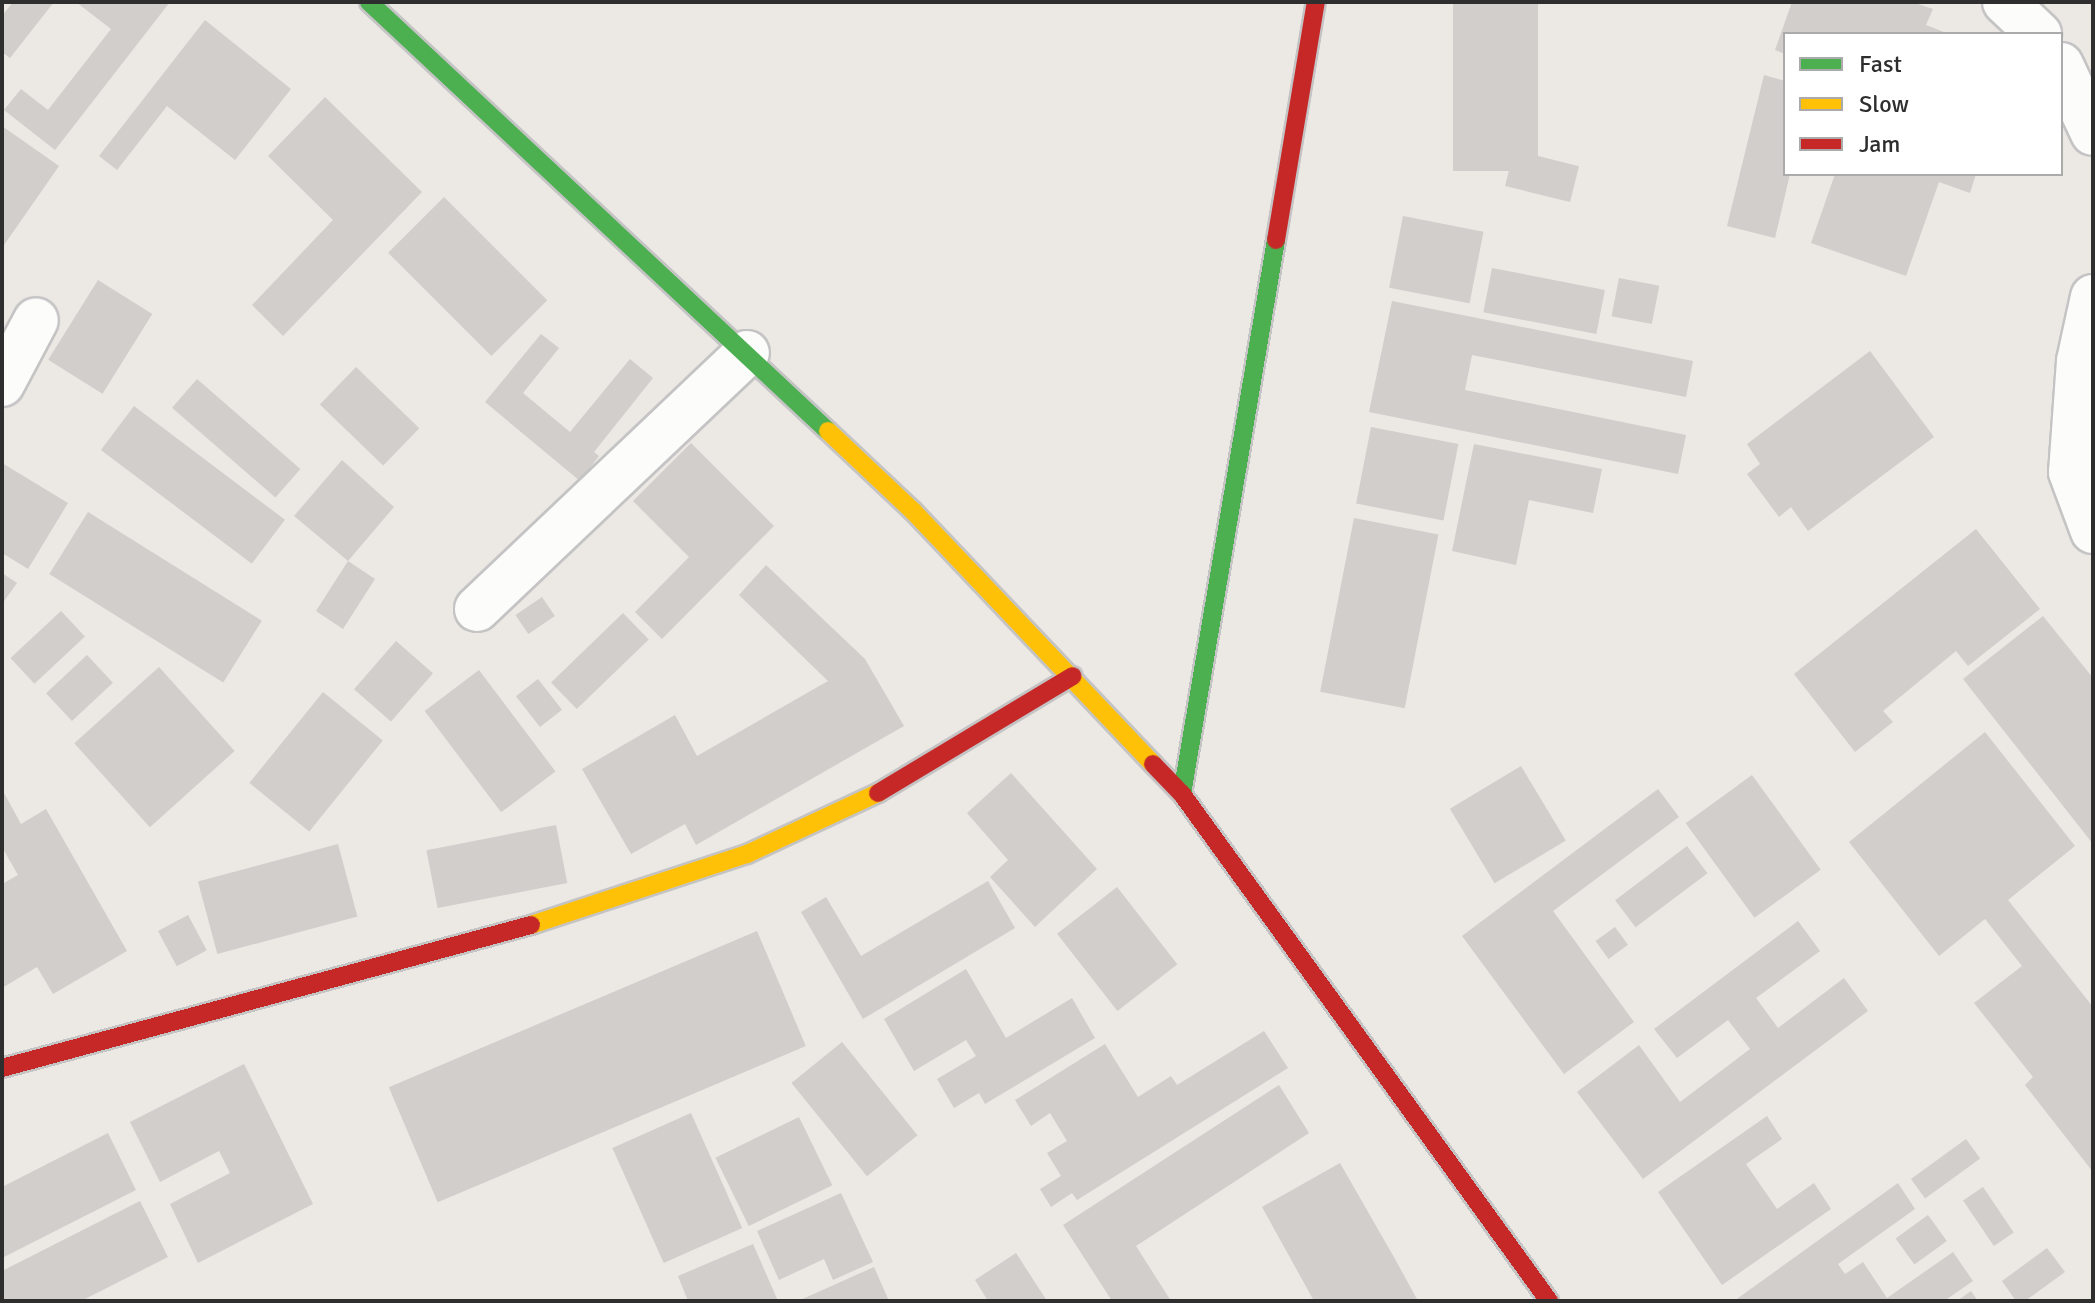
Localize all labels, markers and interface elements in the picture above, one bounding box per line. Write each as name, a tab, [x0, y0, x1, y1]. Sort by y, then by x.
legend	[1783, 32, 2063, 176]
text: Fast	[1859, 49, 1902, 79]
text: Slow	[1859, 89, 1909, 119]
text: Jam	[1859, 129, 1900, 159]

